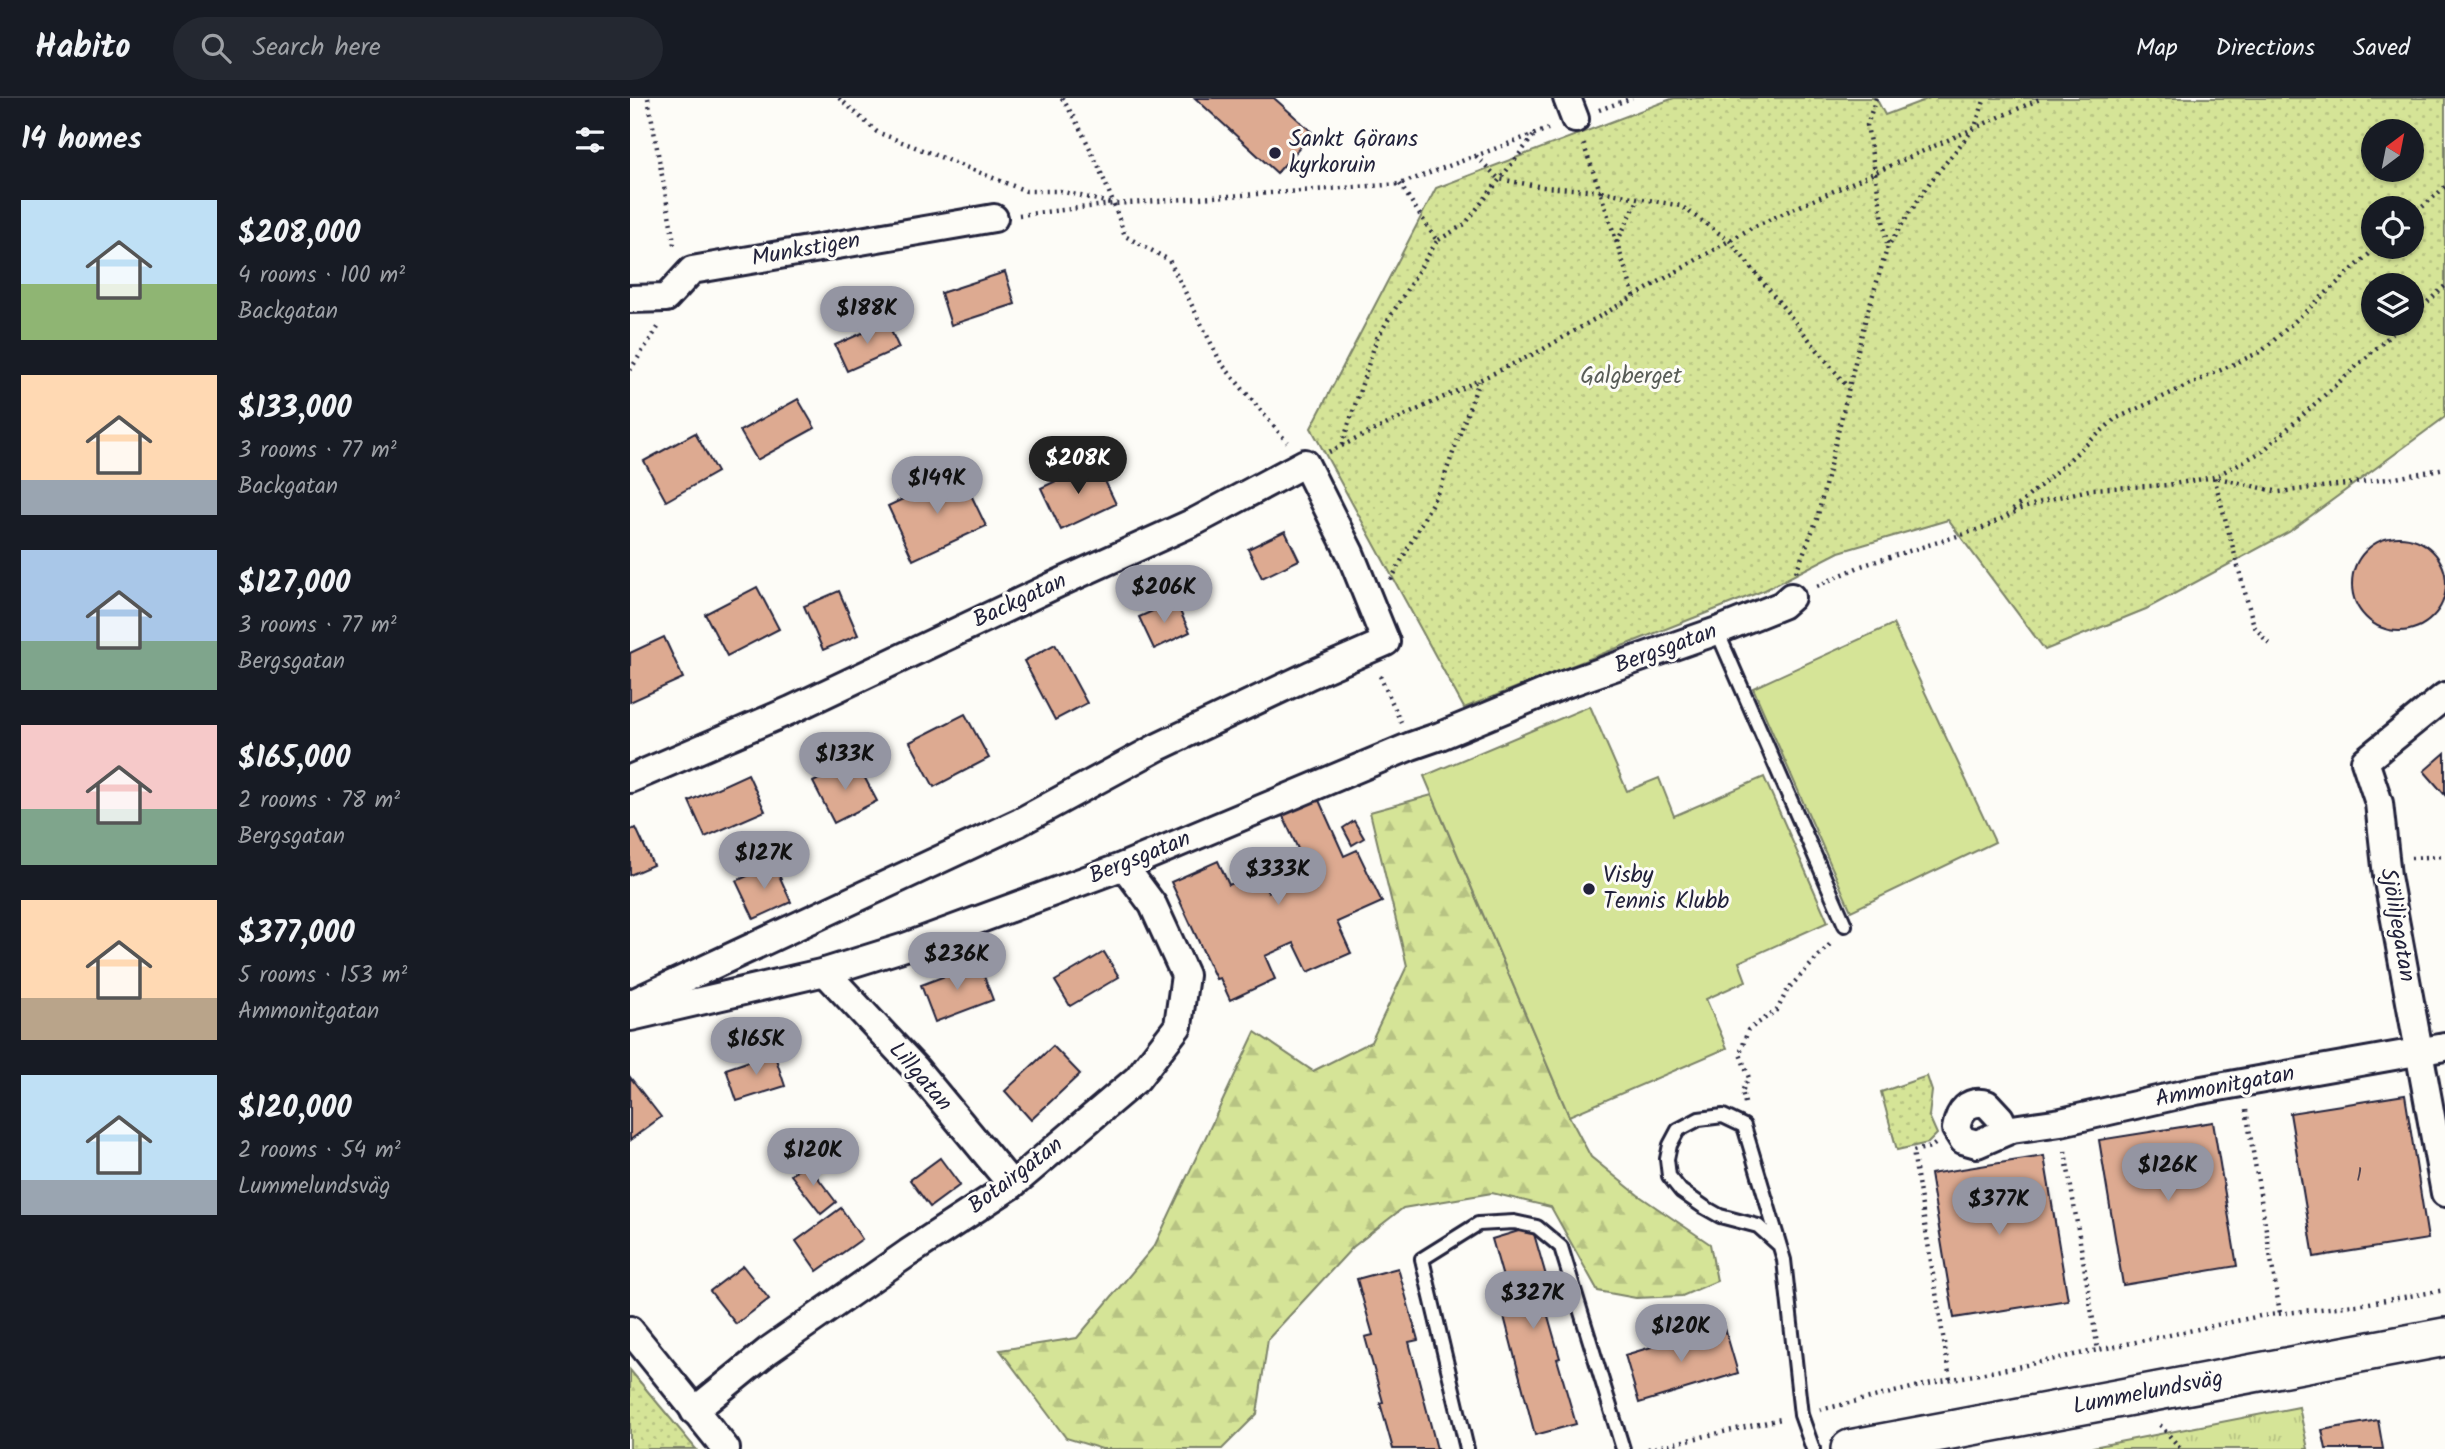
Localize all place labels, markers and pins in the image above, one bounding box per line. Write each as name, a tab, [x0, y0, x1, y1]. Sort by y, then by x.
place label: Sankt Görans kyrkoruin	[1289, 122, 1418, 184]
marker: Sankt Görans kyrkoruin	[1267, 145, 1283, 161]
pin: $188K	[818, 286, 916, 346]
pin: $208K	[1029, 436, 1127, 496]
pin: $149K	[888, 456, 986, 516]
pin: $206K	[1115, 566, 1213, 625]
pin: $133K	[796, 732, 894, 792]
pin: $127K	[715, 832, 813, 891]
pin: $333K	[1229, 848, 1327, 907]
place label: Visby Tennis Klubb	[1603, 858, 1729, 920]
marker: Visby Tennis Klubb	[1581, 881, 1597, 897]
pin: $236K	[908, 932, 1006, 992]
pin: $165K	[707, 1018, 805, 1077]
pin: $120K	[764, 1128, 862, 1188]
pin: $126K	[2119, 1144, 2217, 1203]
pin: $377K	[1950, 1178, 2048, 1237]
pin: $327K	[1484, 1272, 1582, 1331]
pin: $120K	[1632, 1304, 1730, 1364]

